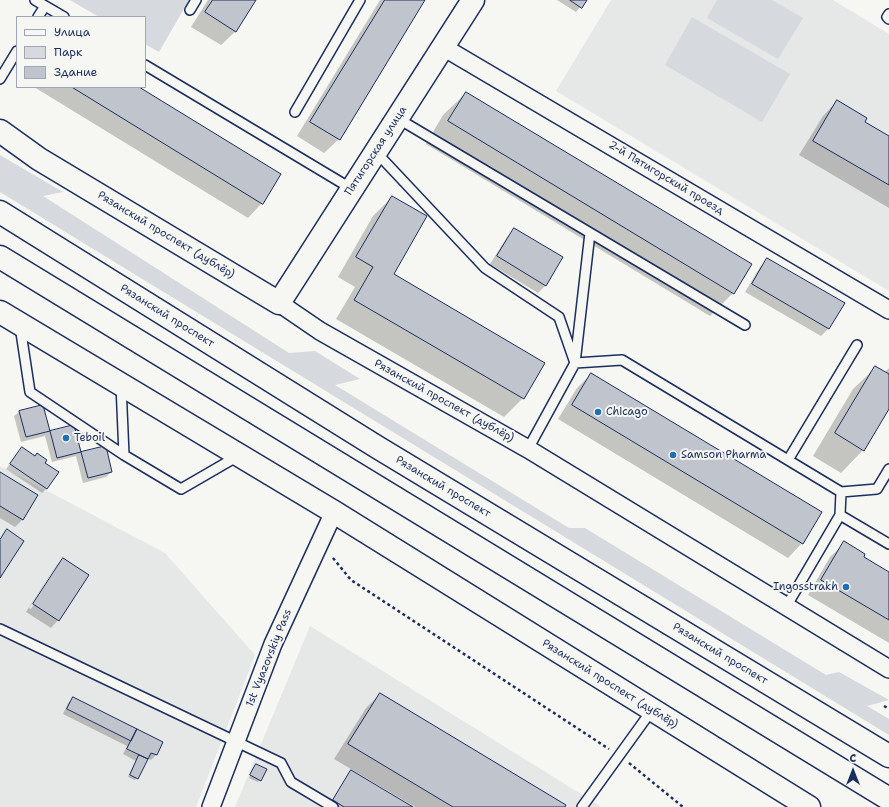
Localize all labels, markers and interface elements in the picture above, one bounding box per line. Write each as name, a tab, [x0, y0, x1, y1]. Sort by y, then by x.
legend	[16, 16, 146, 88]
text: Улица	[54, 24, 90, 40]
text: Парк	[54, 44, 82, 60]
text: Здание	[54, 64, 97, 80]
street label: Пятигорская улица	[342, 104, 410, 198]
street label: 2-й Пятигорский проезд	[606, 138, 726, 218]
street label: Рязанский проспект (дублёр)	[95, 189, 237, 281]
street label: Рязанский проспект	[118, 282, 216, 350]
street label: Рязанский проспект (дублёр)	[372, 357, 516, 445]
place label: Chicago	[606, 405, 648, 419]
marker: Chicago	[593, 407, 603, 417]
place label: Teboil	[74, 431, 105, 445]
marker: Teboil	[61, 433, 71, 443]
place label: Samson Pharma	[681, 448, 766, 462]
marker: Samson Pharma	[668, 450, 678, 460]
street label: Рязанский проспект	[393, 453, 493, 521]
place label: Ingosstrakh	[773, 580, 838, 594]
marker: Ingosstrakh	[841, 582, 851, 592]
street label: 1st Vyazovskiy Pass	[243, 607, 295, 709]
street label: Рязанский проспект	[670, 620, 770, 688]
street label: Рязанский проспект (дублёр)	[540, 637, 680, 731]
north arrow	[833, 751, 873, 791]
text: С	[850, 751, 856, 766]

